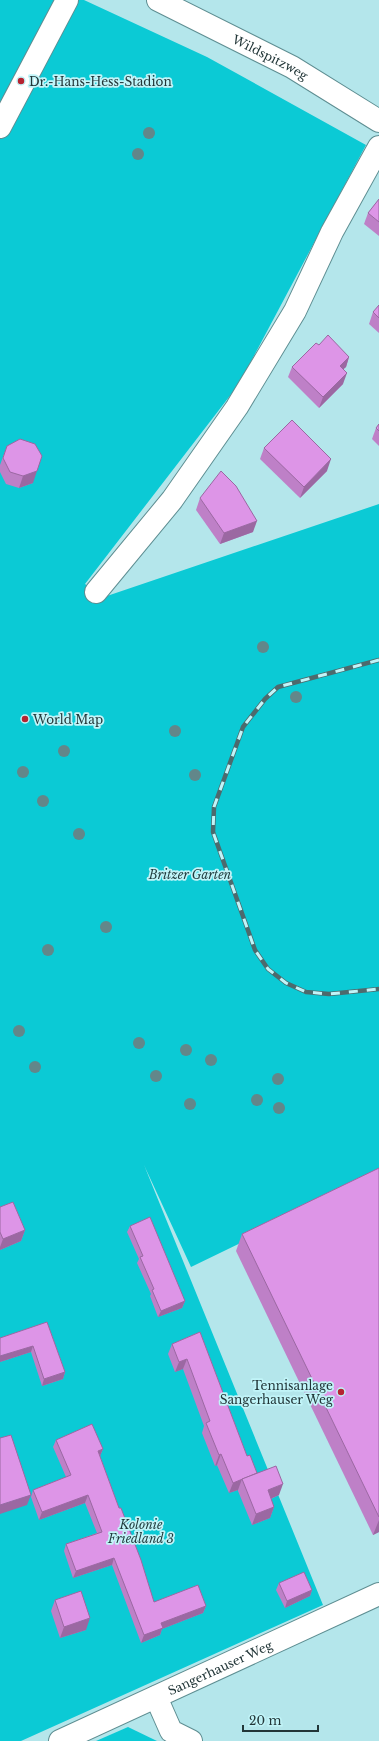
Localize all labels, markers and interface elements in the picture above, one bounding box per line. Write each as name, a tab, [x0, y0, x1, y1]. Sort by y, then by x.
street label: Wildspitzweg	[229, 31, 312, 83]
place label: Dr.-Hans-Hess-Stadion	[29, 74, 172, 89]
marker: Dr.-Hans-Hess-Stadion	[16, 76, 26, 86]
place label: World Map	[32, 712, 103, 727]
marker: World Map	[20, 714, 30, 724]
park label: Britzer Garten	[148, 867, 232, 882]
place label: Tennisanlage Sangerhauser Weg	[220, 1378, 334, 1407]
marker: Tennisanlage Sangerhauser Weg	[336, 1387, 346, 1397]
park label: Kolonie Friedland 3	[107, 1517, 174, 1546]
street label: Sangerhauser Weg	[165, 1636, 275, 1698]
scale bar	[243, 1707, 318, 1733]
text: 20 m	[249, 1713, 281, 1728]

